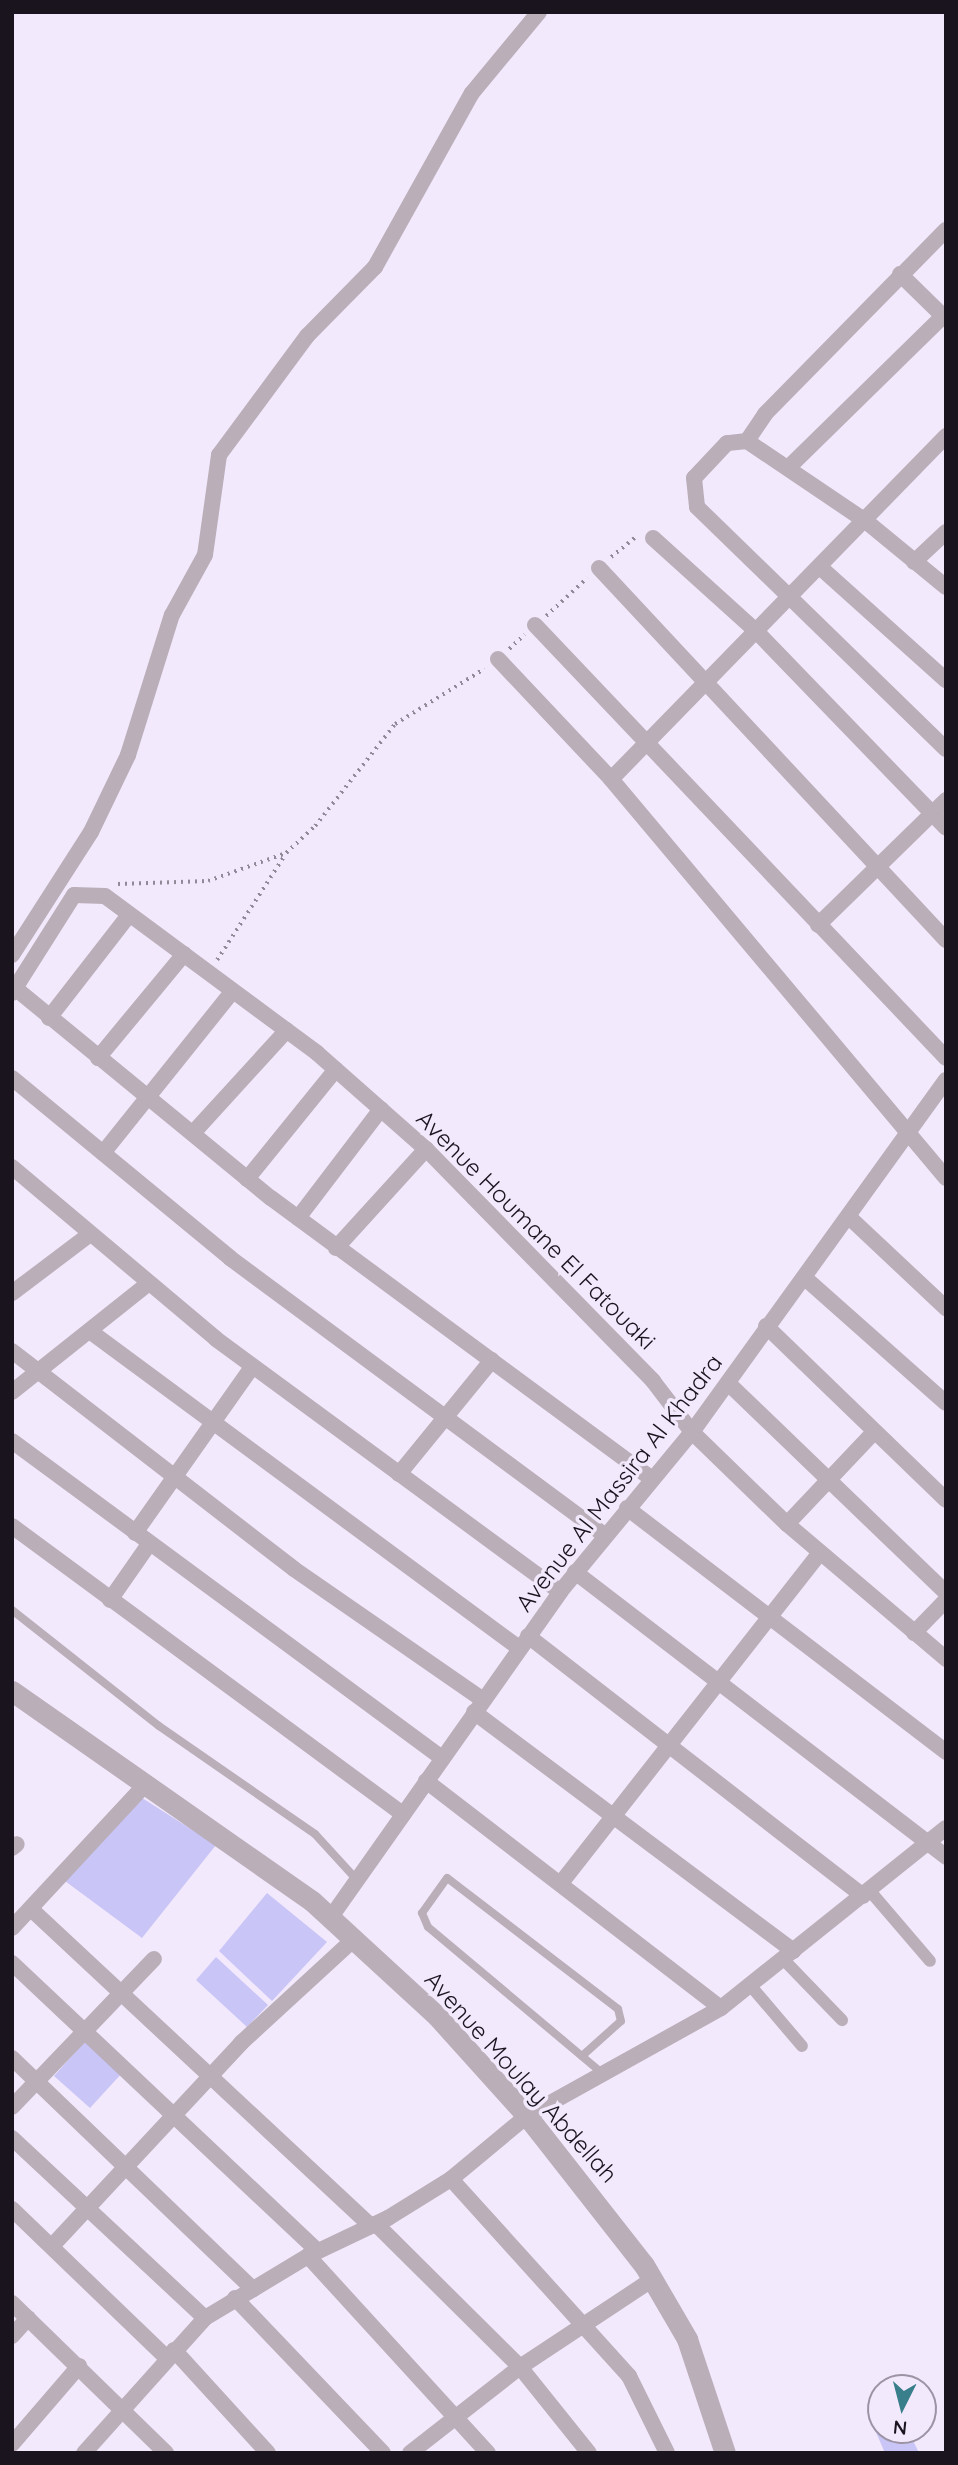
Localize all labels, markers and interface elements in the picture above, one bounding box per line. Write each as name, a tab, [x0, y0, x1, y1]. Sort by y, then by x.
street label: Avenue Houmane El Fatouaki	[410, 1104, 662, 1356]
street label: Avenue Al Massira Al Khadra	[510, 1349, 728, 1617]
street label: Avenue Moulay Abdellah	[419, 1965, 623, 2189]
north arrow	[867, 2374, 937, 2444]
text: N	[892, 2415, 908, 2441]

